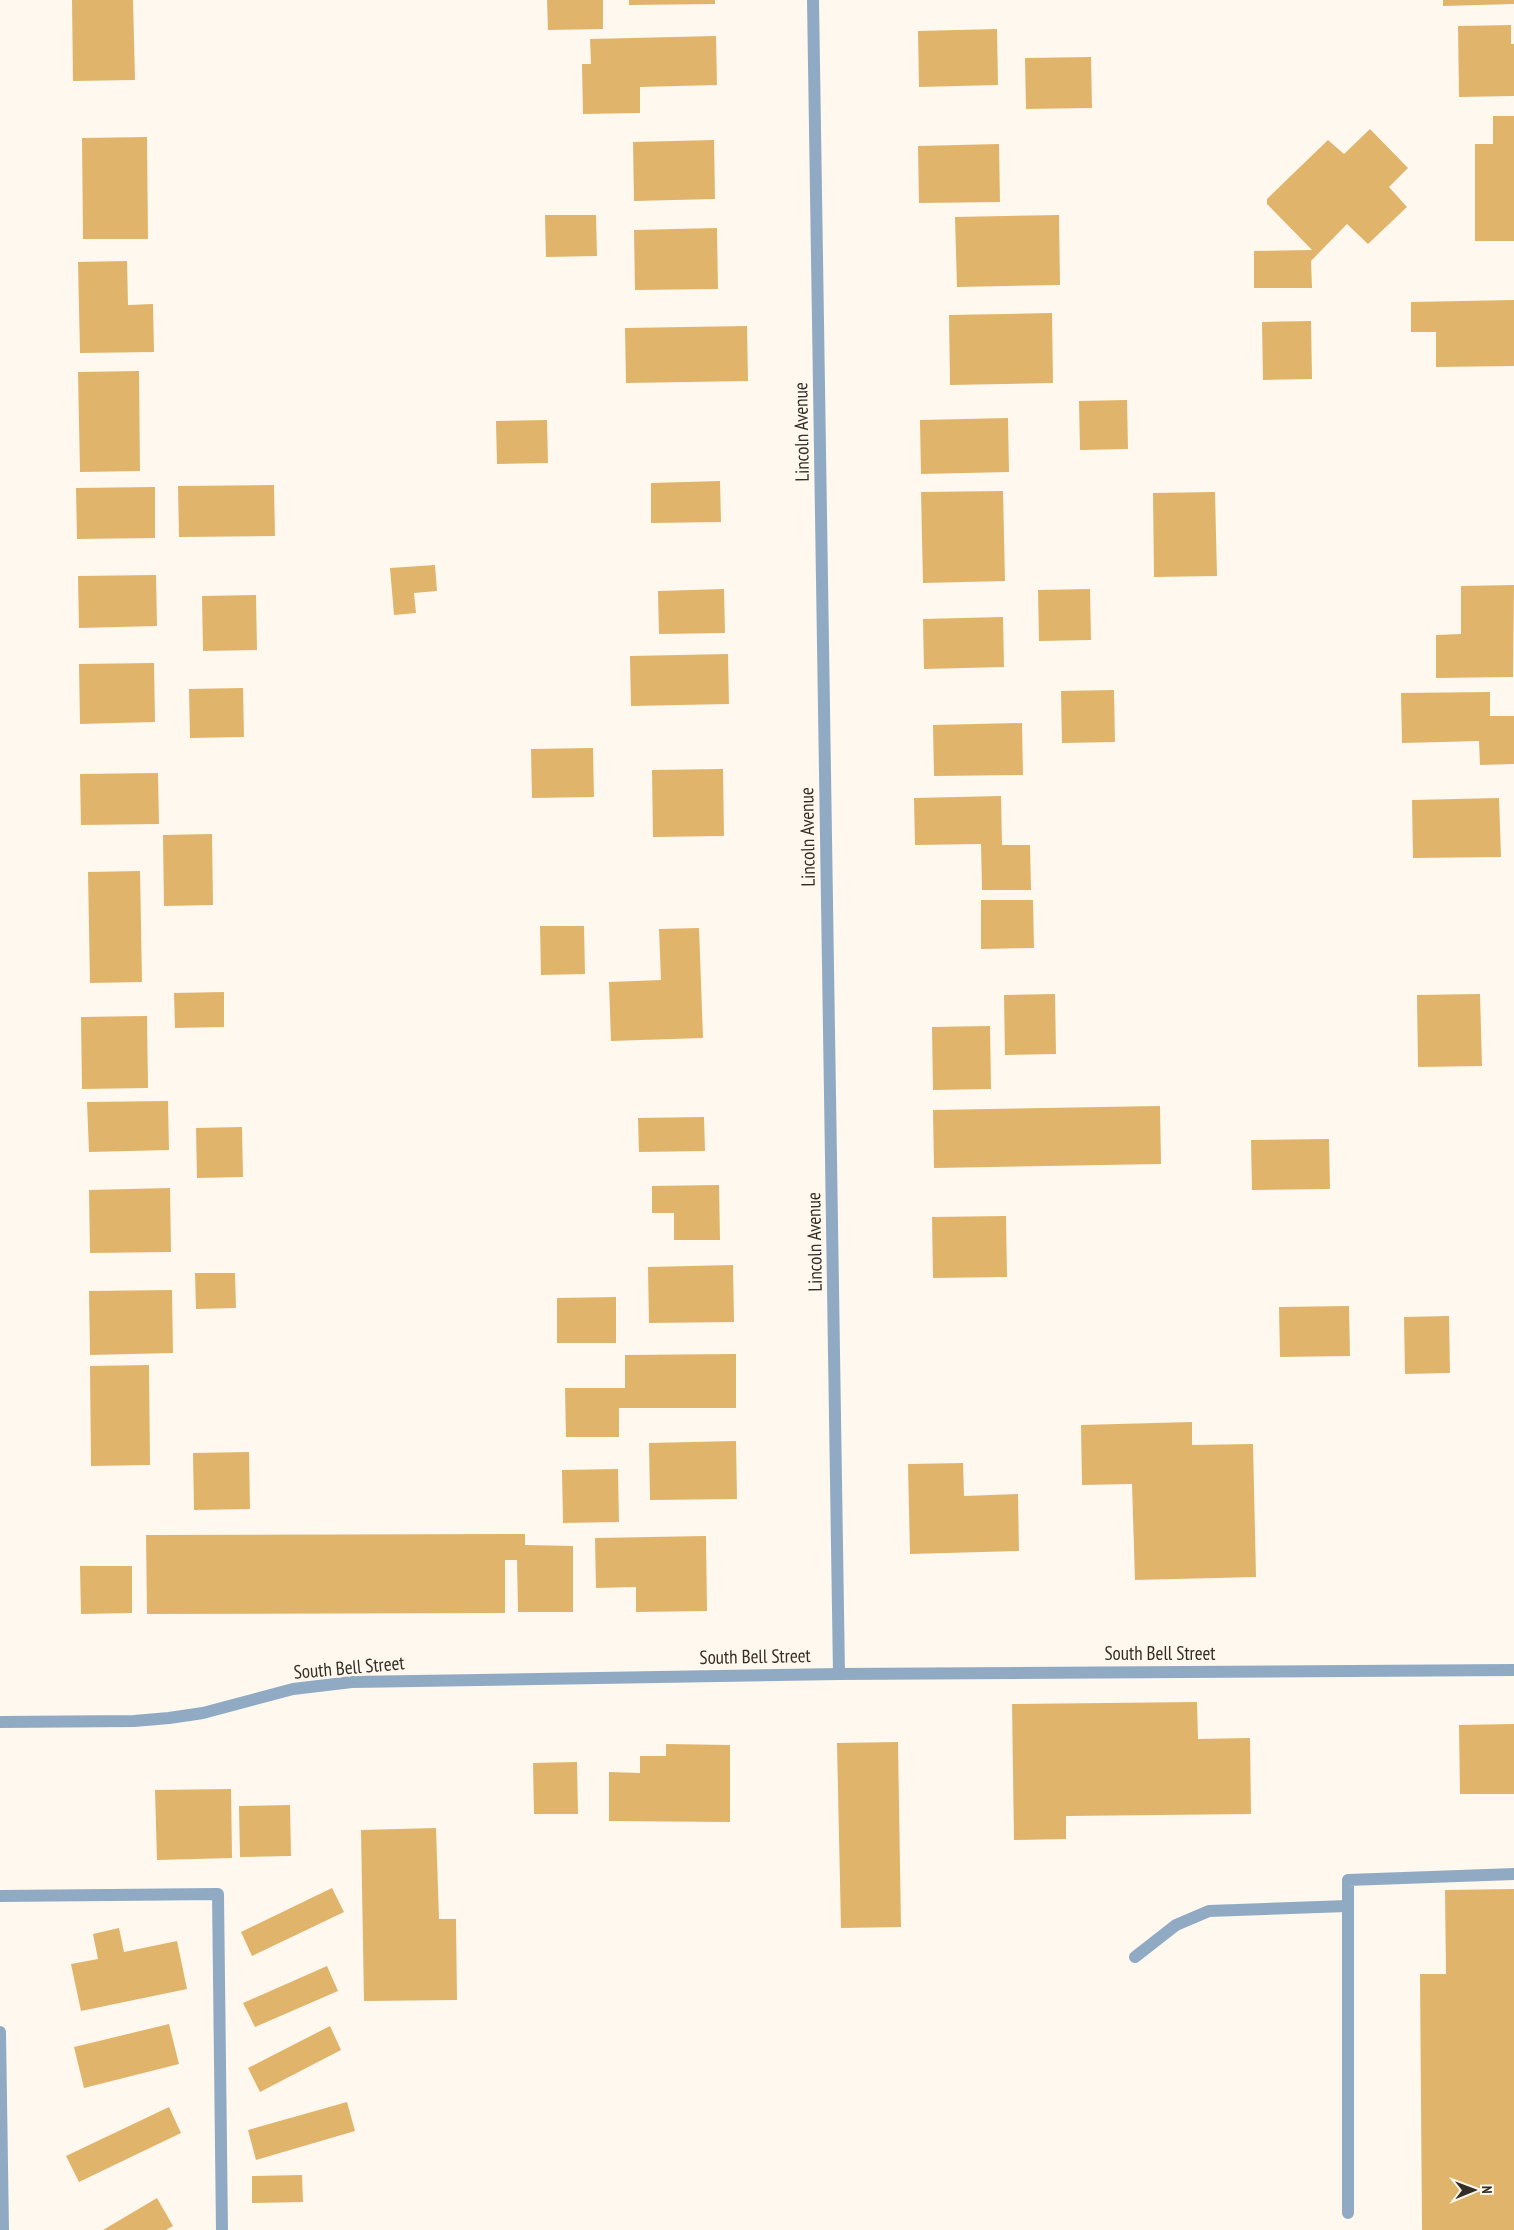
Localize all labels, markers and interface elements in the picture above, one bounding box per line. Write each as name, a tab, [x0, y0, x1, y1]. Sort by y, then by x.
street label: Lincoln Avenue	[788, 382, 814, 482]
street label: Lincoln Avenue	[794, 787, 820, 887]
street label: Lincoln Avenue	[801, 1192, 827, 1292]
street label: South Bell Street	[1104, 1641, 1216, 1665]
street label: South Bell Street	[699, 1643, 812, 1669]
street label: South Bell Street	[293, 1650, 406, 1684]
north arrow	[1449, 2165, 1499, 2215]
text: N	[1478, 2186, 1496, 2194]

